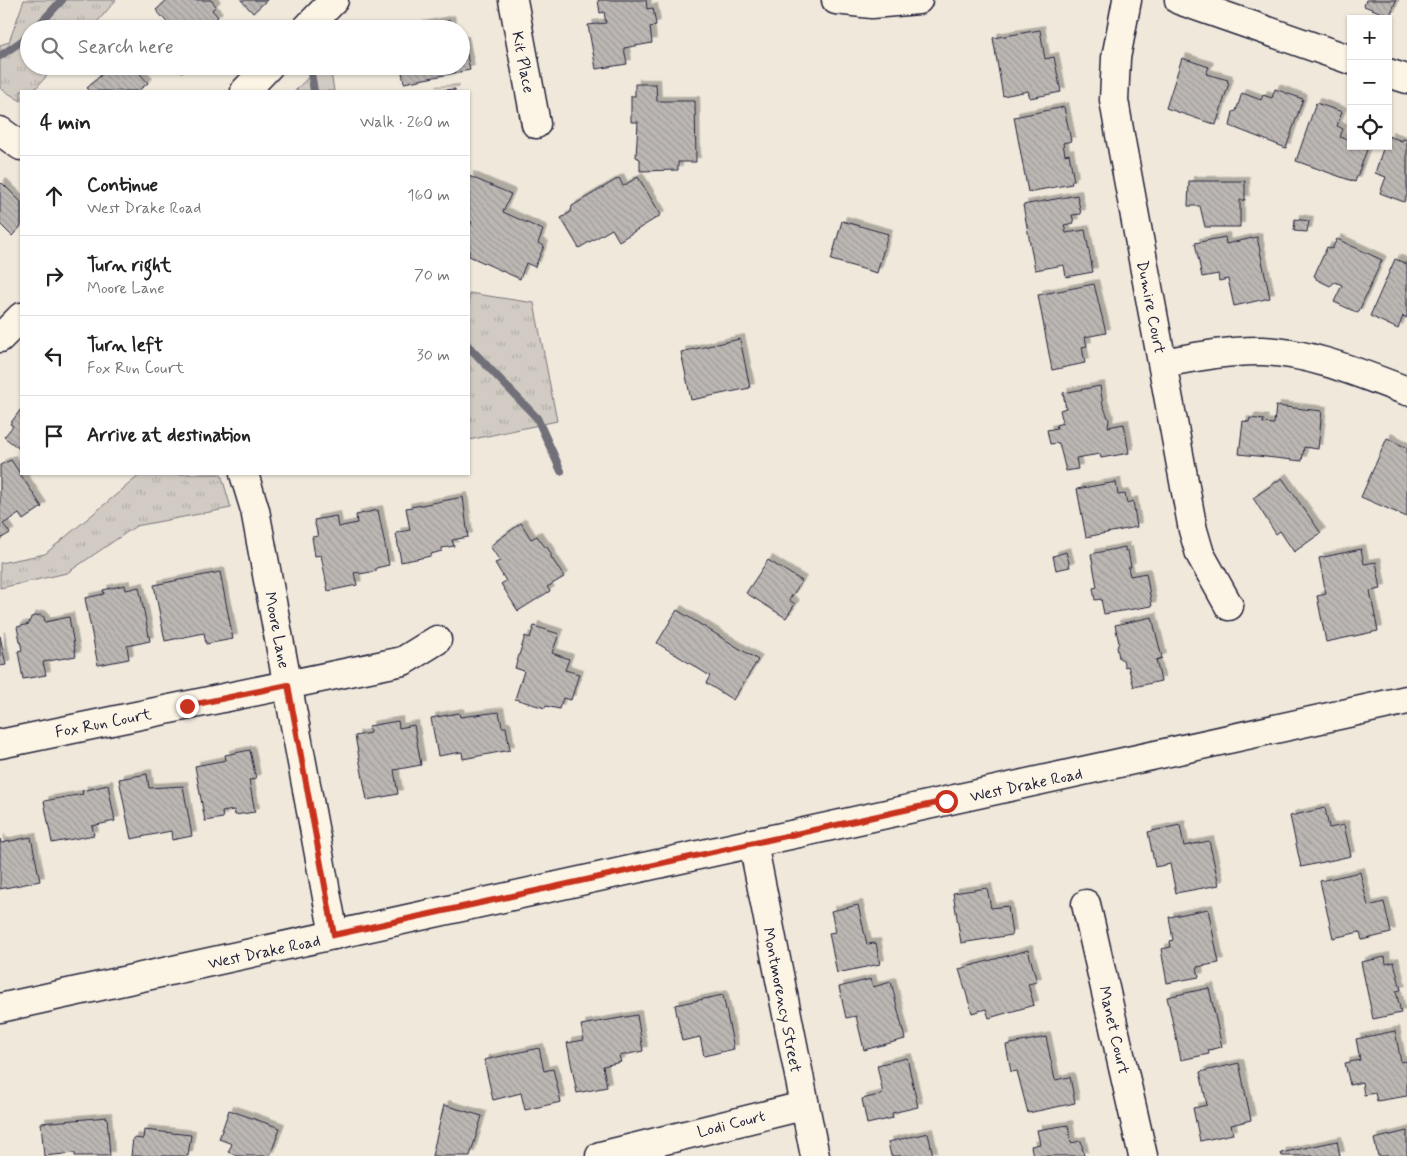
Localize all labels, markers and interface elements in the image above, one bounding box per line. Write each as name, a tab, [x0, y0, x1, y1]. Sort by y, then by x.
map controls	[1347, 15, 1392, 150]
button: +	[1347, 15, 1392, 60]
search box	[20, 20, 470, 75]
street label: Kit Place	[506, 30, 539, 95]
icon: search	[38, 34, 66, 62]
text: Search here	[78, 35, 174, 60]
button: −	[1347, 60, 1392, 105]
button: locate	[1347, 105, 1392, 150]
text: 4 min	[40, 109, 91, 137]
text: Walk · 260 m	[360, 112, 450, 133]
text: Continue	[87, 173, 158, 198]
icon: ahead	[40, 182, 68, 210]
text: 160 m	[407, 185, 450, 206]
text: West Drake Road	[87, 198, 201, 219]
text: Turn right	[87, 253, 171, 278]
street label: Dumire Court	[1131, 259, 1170, 356]
icon: right	[40, 262, 68, 290]
text: 70 m	[414, 265, 450, 286]
text: Moore Lane	[87, 278, 165, 299]
text: Turn left	[87, 333, 163, 358]
icon: left	[40, 342, 68, 370]
text: 30 m	[417, 345, 450, 366]
text: Fox Run Court	[87, 358, 185, 379]
icon: arrive	[40, 422, 68, 450]
text: Arrive at destination	[87, 423, 251, 448]
street label: Moore Lane	[259, 590, 294, 670]
route end	[176, 695, 199, 718]
street label: Fox Run Court	[53, 704, 154, 743]
street label: West Drake Road	[968, 763, 1084, 808]
route start	[935, 790, 958, 813]
street label: Montmorency Street	[757, 926, 806, 1075]
street label: West Drake Road	[206, 930, 322, 975]
street label: Manet Court	[1093, 984, 1134, 1077]
street label: Lodi Court	[695, 1106, 768, 1143]

